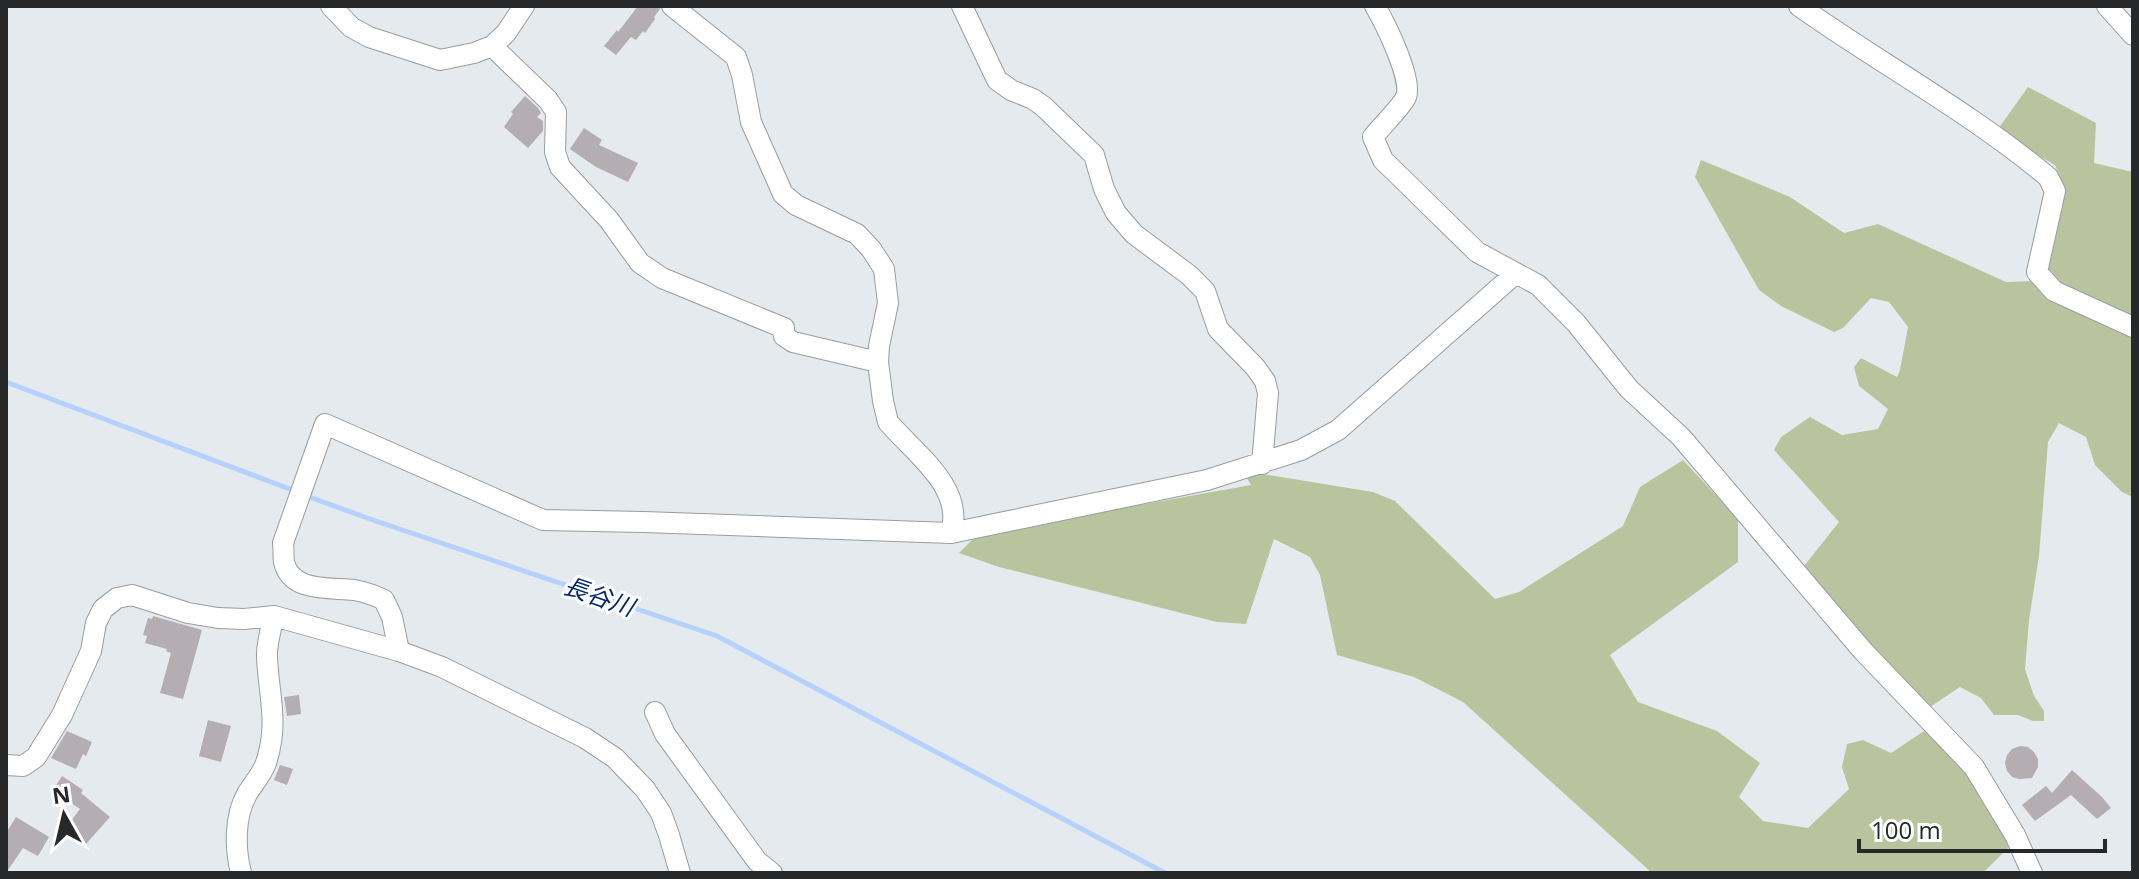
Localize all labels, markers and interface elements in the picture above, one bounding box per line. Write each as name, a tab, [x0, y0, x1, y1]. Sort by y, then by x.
water label: 長谷川	[560, 568, 642, 624]
north arrow	[24, 775, 104, 855]
text: N	[50, 778, 72, 810]
scale bar	[1859, 803, 2105, 853]
text: 100 m	[1871, 813, 1941, 846]

